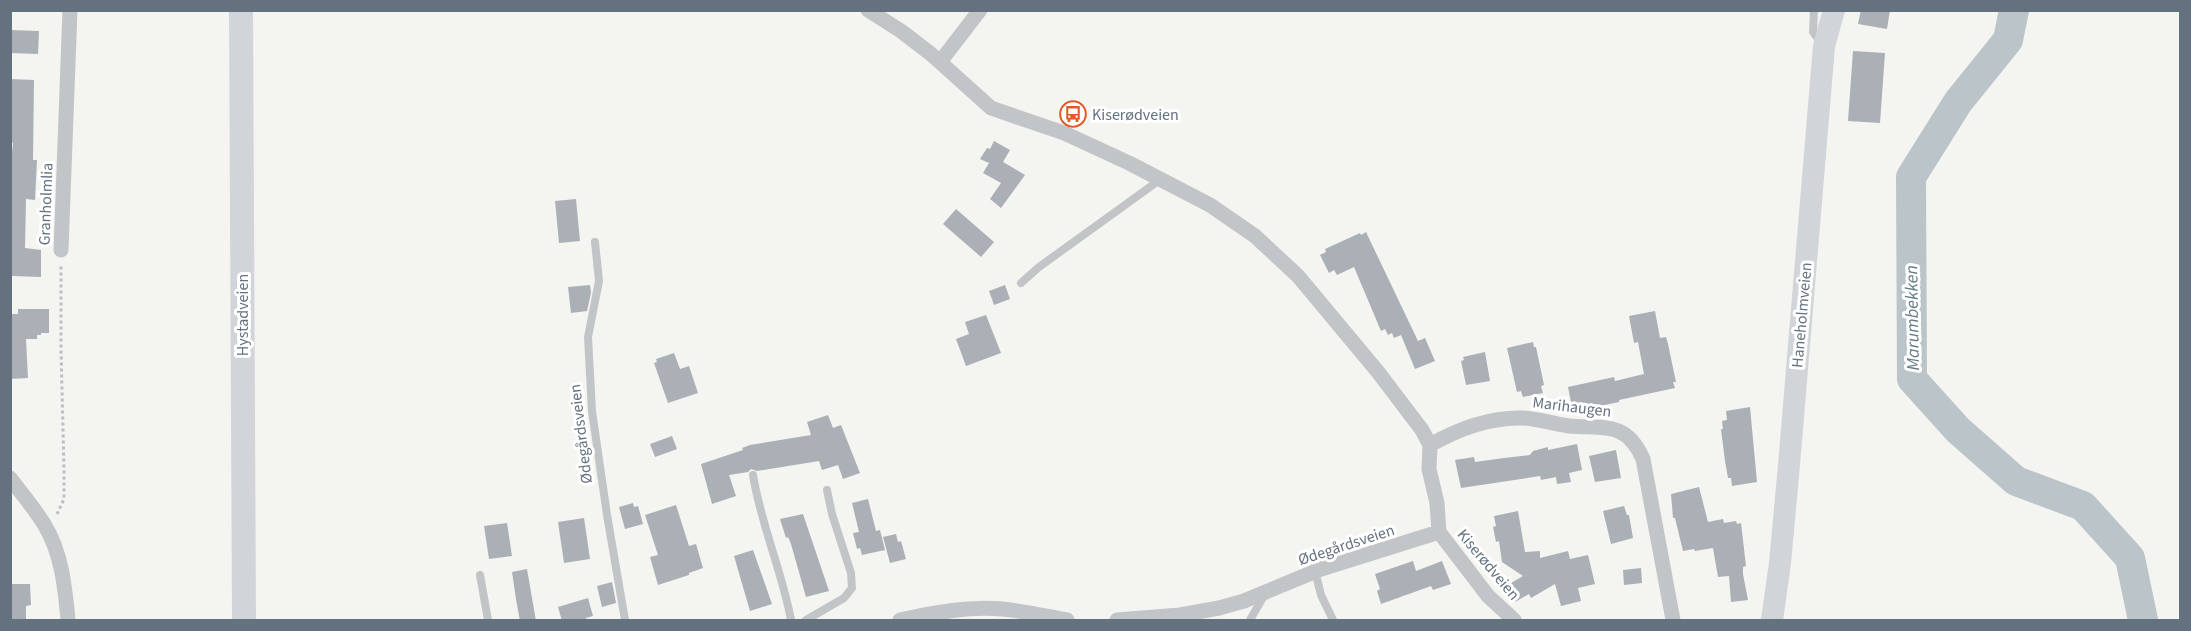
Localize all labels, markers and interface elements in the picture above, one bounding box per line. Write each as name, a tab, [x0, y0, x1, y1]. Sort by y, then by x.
bus stop icon: Kiserødveien	[1058, 99, 1088, 129]
place label: Kiserødveien	[1092, 104, 1179, 126]
street label: Granholmlia	[34, 162, 58, 246]
street label: Haneholmveien	[1786, 261, 1818, 369]
water label: Marumbekken	[1899, 265, 1926, 371]
street label: Hystadveien	[232, 274, 254, 356]
street label: Ødegårdsveien	[564, 383, 598, 485]
street label: Marihaugen	[1531, 391, 1613, 423]
street label: Ødegårdsveien	[1295, 519, 1397, 571]
street label: Kiserødveien	[1452, 524, 1525, 605]

